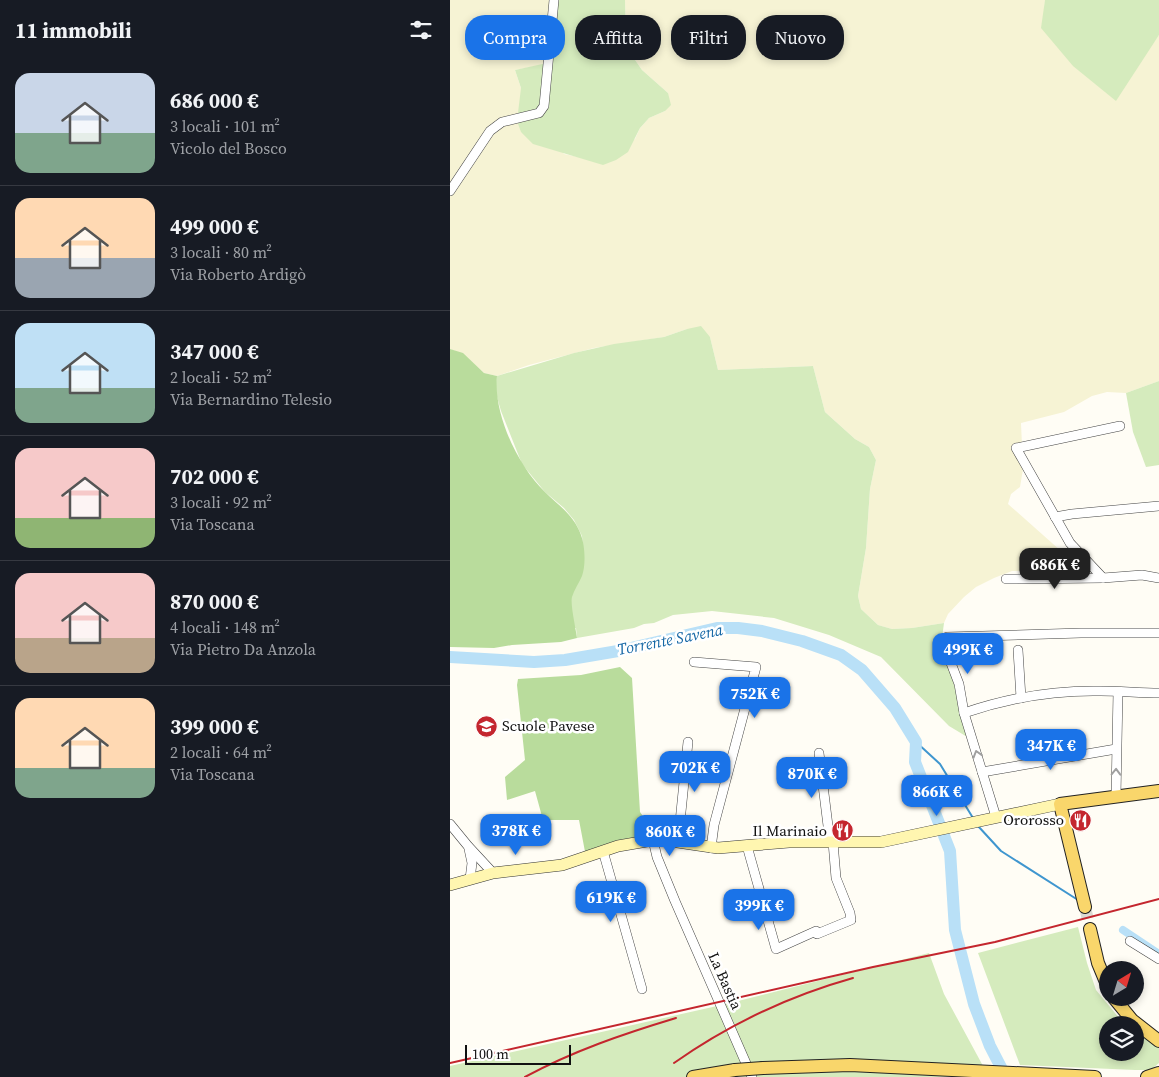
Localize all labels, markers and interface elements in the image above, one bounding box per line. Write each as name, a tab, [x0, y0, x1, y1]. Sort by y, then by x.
chip: Compra	[465, 15, 565, 60]
chip: Affitta	[575, 15, 661, 60]
chip: Filtri	[671, 15, 746, 60]
chip: Nuovo	[756, 15, 844, 60]
text: 11 immobili	[15, 16, 132, 45]
icon: filters	[407, 16, 435, 44]
text: 686 000 €	[170, 86, 259, 115]
icon: home	[55, 93, 115, 153]
text: 3 locali · 101 m²	[170, 115, 280, 137]
text: Vicolo del Bosco	[170, 137, 287, 159]
text: 499 000 €	[170, 212, 259, 241]
icon: home	[55, 218, 115, 278]
text: 3 locali · 80 m²	[170, 241, 272, 263]
text: Via Roberto Ardigò	[170, 263, 306, 285]
text: 347 000 €	[170, 337, 259, 366]
icon: home	[55, 343, 115, 403]
text: 2 locali · 52 m²	[170, 366, 272, 388]
text: Via Bernardino Telesio	[170, 388, 332, 410]
text: 702 000 €	[170, 462, 259, 491]
icon: home	[55, 468, 115, 528]
text: 3 locali · 92 m²	[170, 491, 272, 513]
text: Via Toscana	[170, 513, 255, 535]
pin: 686K €	[1014, 548, 1096, 590]
text: 686K €	[1030, 553, 1080, 575]
text: 870 000 €	[170, 587, 259, 616]
icon: home	[55, 593, 115, 653]
text: 4 locali · 148 m²	[170, 616, 280, 638]
water label: Torrente Savena	[615, 618, 725, 660]
pin: 499K €	[927, 632, 1009, 675]
text: Via Pietro Da Anzola	[170, 638, 316, 660]
text: 499K €	[943, 638, 993, 660]
pin: 752K €	[714, 676, 796, 719]
text: 752K €	[730, 682, 780, 704]
text: 399 000 €	[170, 712, 259, 741]
school or university icon: Scuole Pavese	[474, 714, 498, 738]
place label: Scuole Pavese	[502, 715, 595, 736]
icon: home	[55, 718, 115, 778]
pin: 347K €	[1010, 728, 1092, 771]
text: 347K €	[1026, 734, 1076, 756]
text: 2 locali · 64 m²	[170, 741, 272, 763]
pin: 702K €	[654, 750, 736, 793]
one-way arrow	[972, 750, 982, 759]
text: 702K €	[670, 756, 720, 778]
pin: 870K €	[771, 756, 853, 799]
text: 870K €	[787, 762, 837, 784]
text: Via Toscana	[170, 763, 255, 785]
one-way arrow	[1111, 768, 1121, 776]
pin: 866K €	[896, 774, 978, 817]
text: 866K €	[912, 780, 962, 802]
restaurant icon: Ororosso	[1068, 808, 1092, 832]
place label: Ororosso	[1003, 809, 1064, 830]
pin: 378K €	[475, 814, 557, 856]
pin: 860K €	[629, 814, 711, 857]
text: 378K €	[491, 819, 541, 841]
restaurant icon: Il Marinaio	[831, 819, 855, 843]
text: 860K €	[645, 820, 695, 842]
place label: Il Marinaio	[752, 820, 827, 841]
pin: 619K €	[570, 880, 652, 923]
text: 619K €	[586, 886, 636, 908]
pin: 399K €	[718, 888, 800, 931]
text: 399K €	[734, 894, 784, 916]
street label: La Bastia	[704, 949, 748, 1013]
north arrow	[1099, 961, 1144, 1006]
map controls	[1099, 961, 1144, 1061]
button: layers	[1099, 1016, 1144, 1061]
scale bar	[465, 1042, 571, 1065]
text: 100 m	[472, 1044, 509, 1064]

